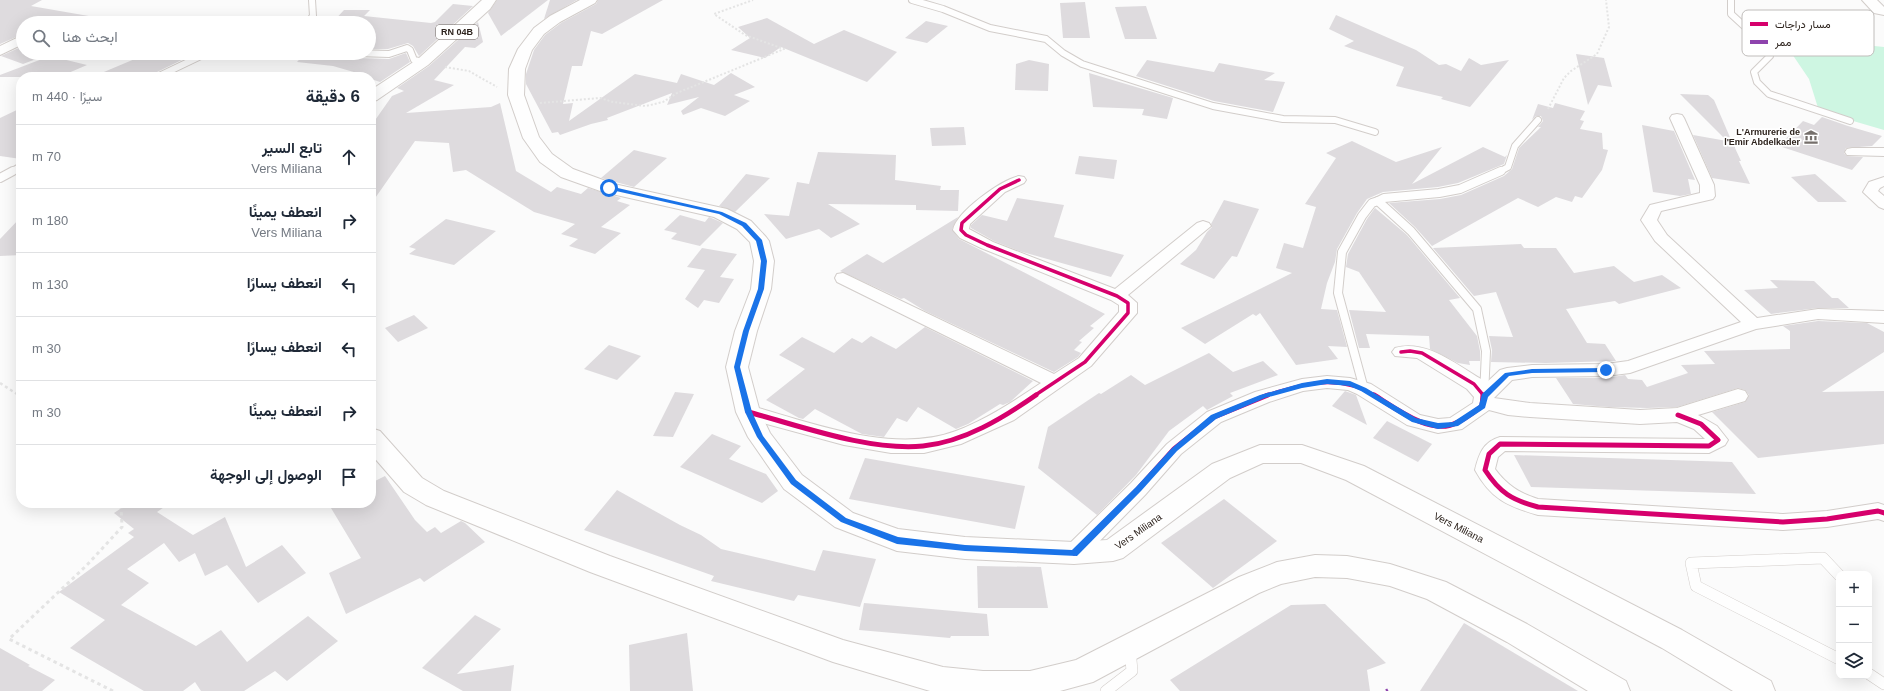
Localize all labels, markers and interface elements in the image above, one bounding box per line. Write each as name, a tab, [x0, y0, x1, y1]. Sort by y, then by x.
legend	[1742, 10, 1874, 56]
search box	[16, 16, 376, 60]
text: مسار دراجات	[1775, 18, 1831, 31]
road number: RN 04B	[436, 25, 478, 39]
icon: search	[30, 27, 52, 49]
text: ابحث هنا	[62, 28, 118, 45]
text: ممر	[1774, 36, 1792, 49]
text: 6 دقيقة	[306, 87, 360, 106]
text: سيرًا · 440 m	[32, 89, 102, 104]
place label: L'Armurerie de l'Emir Abdelkader	[1724, 127, 1800, 147]
museum icon: L'Armurerie de l'Emir Abdelkader	[1803, 129, 1819, 145]
text: تابع السير	[262, 139, 322, 156]
icon: ahead	[338, 146, 360, 168]
text: 70 m	[32, 149, 61, 164]
text: Vers Miliana	[251, 161, 322, 176]
route start	[600, 179, 618, 197]
text: انعطف يمينًا	[249, 203, 322, 220]
icon: right	[338, 210, 360, 232]
text: 180 m	[32, 213, 68, 228]
text: Vers Miliana	[251, 225, 322, 240]
text: انعطف يسارًا	[247, 274, 322, 291]
icon: left	[338, 274, 360, 296]
text: 130 m	[32, 277, 68, 292]
text: انعطف يسارًا	[247, 338, 322, 355]
icon: left	[338, 338, 360, 360]
text: 30 m	[32, 341, 61, 356]
route end	[1597, 361, 1615, 379]
text: انعطف يمينًا	[249, 402, 322, 419]
icon: right	[338, 402, 360, 424]
text: 30 m	[32, 405, 61, 420]
text: الوصول إلى الوجهة	[210, 466, 322, 483]
icon: arrive	[338, 466, 360, 488]
street label: Vers Miliana	[1432, 510, 1486, 545]
street label: Vers Miliana	[1113, 511, 1164, 552]
map controls	[1836, 571, 1872, 679]
button: +	[1836, 571, 1872, 607]
button: −	[1836, 607, 1872, 643]
button: layers	[1836, 643, 1872, 679]

